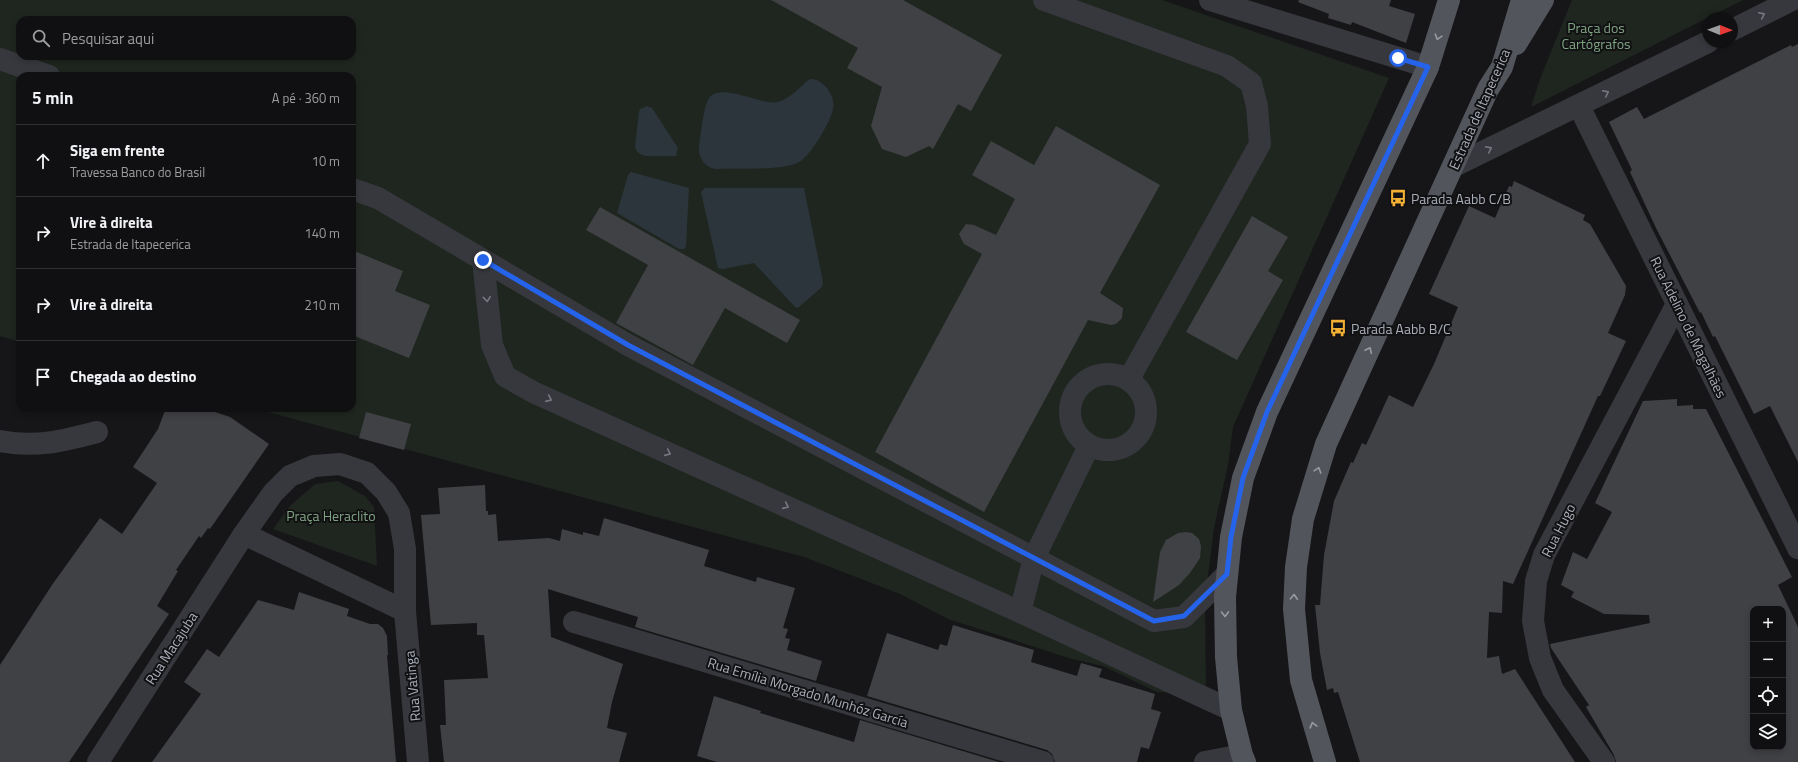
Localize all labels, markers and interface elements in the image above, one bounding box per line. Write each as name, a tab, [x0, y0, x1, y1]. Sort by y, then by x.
north arrow	[1702, 12, 1738, 48]
one-way arrow	[1758, 12, 1765, 20]
search box	[16, 16, 356, 60]
park label: Praça dos Cartógrafos	[1561, 17, 1631, 54]
icon: search	[30, 27, 52, 49]
text: Pesquisar aqui	[62, 27, 154, 50]
one-way arrow	[1434, 34, 1443, 41]
street label: Estrada de Itapecerica	[1443, 45, 1515, 173]
route start	[1389, 49, 1407, 67]
text: 5 min	[32, 85, 73, 111]
text: A pé · 360 m	[272, 88, 340, 108]
one-way arrow	[1602, 90, 1609, 97]
text: Siga em frente	[70, 139, 165, 162]
one-way arrow	[1485, 146, 1492, 154]
icon: ahead	[32, 150, 54, 172]
text: 10 m	[312, 151, 340, 171]
text: Travessa Banco do Brasil	[70, 162, 205, 182]
bus stop icon: Parada Aabb C/B	[1388, 188, 1408, 208]
place label: Parada Aabb C/B	[1411, 188, 1511, 209]
text: Vire à direita	[70, 211, 153, 234]
icon: right	[32, 222, 54, 244]
text: 140 m	[304, 223, 340, 243]
text: Estrada de Itapecerica	[70, 234, 191, 254]
route end	[474, 251, 492, 269]
street label: Rua Adelino de Magalhães	[1646, 253, 1732, 401]
text: Vire à direita	[70, 293, 153, 316]
icon: right	[32, 294, 54, 316]
text: 210 m	[304, 295, 340, 315]
one-way arrow	[482, 296, 491, 302]
bus stop icon: Parada Aabb B/C	[1328, 318, 1348, 338]
place label: Parada Aabb B/C	[1351, 318, 1451, 339]
one-way arrow	[1364, 347, 1372, 355]
text: Chegada ao destino	[70, 365, 196, 388]
icon: arrive	[32, 366, 54, 388]
one-way arrow	[545, 394, 553, 402]
one-way arrow	[664, 448, 671, 456]
one-way arrow	[1313, 466, 1322, 473]
street label: Rua Hugo	[1536, 500, 1580, 560]
one-way arrow	[782, 501, 790, 509]
park label: Praça Heraclito	[286, 505, 376, 526]
one-way arrow	[1290, 594, 1299, 600]
map controls	[1750, 606, 1786, 750]
button: +	[1750, 606, 1786, 642]
street label: Rua Macajuba	[140, 608, 202, 688]
one-way arrow	[1221, 611, 1229, 617]
button: −	[1750, 642, 1786, 678]
street label: Rua Vatinga	[398, 650, 426, 722]
street label: Rua Emília Morgado Munhóz García	[705, 651, 911, 733]
button: locate	[1750, 678, 1786, 714]
button: layers	[1750, 714, 1786, 750]
one-way arrow	[1309, 722, 1318, 729]

